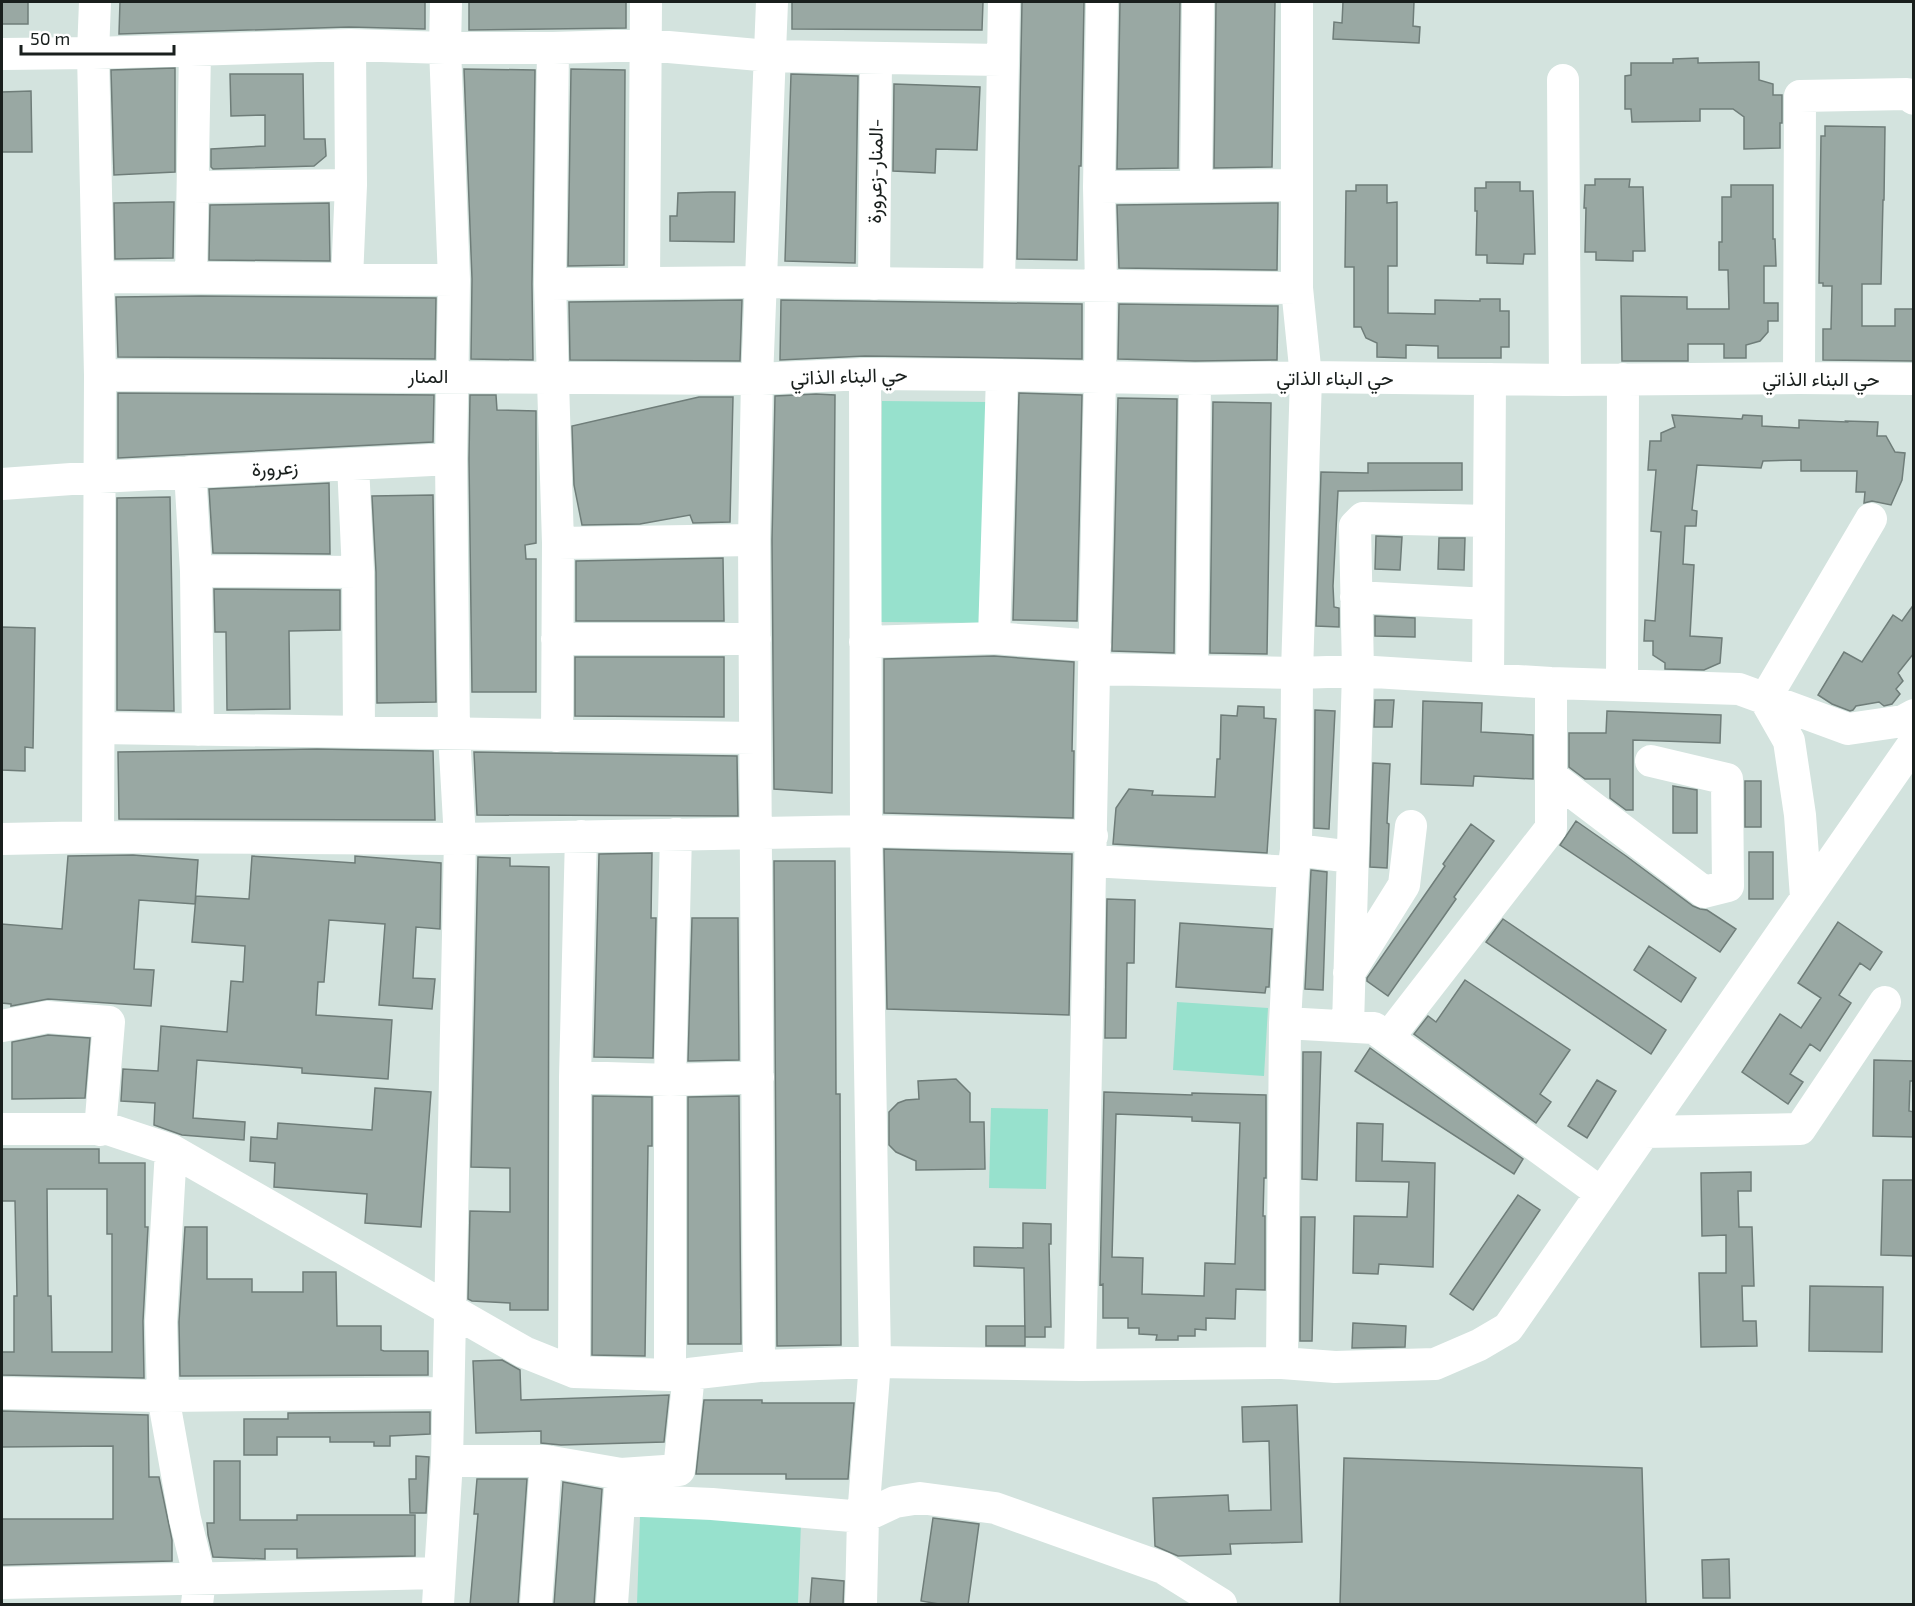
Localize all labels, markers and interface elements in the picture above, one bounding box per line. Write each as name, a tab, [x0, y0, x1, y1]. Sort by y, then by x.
scale bar	[21, 18, 174, 56]
text: 50 m	[30, 27, 70, 49]
street label: المنار-زعرورة-	[861, 118, 889, 224]
street label: حي البناء الذاتي	[790, 361, 908, 395]
street label: المنار	[407, 363, 448, 389]
street label: حي البناء الذاتي	[1276, 365, 1394, 395]
street label: حي البناء الذاتي	[1762, 366, 1880, 396]
street label: زعرورة	[251, 454, 299, 482]

